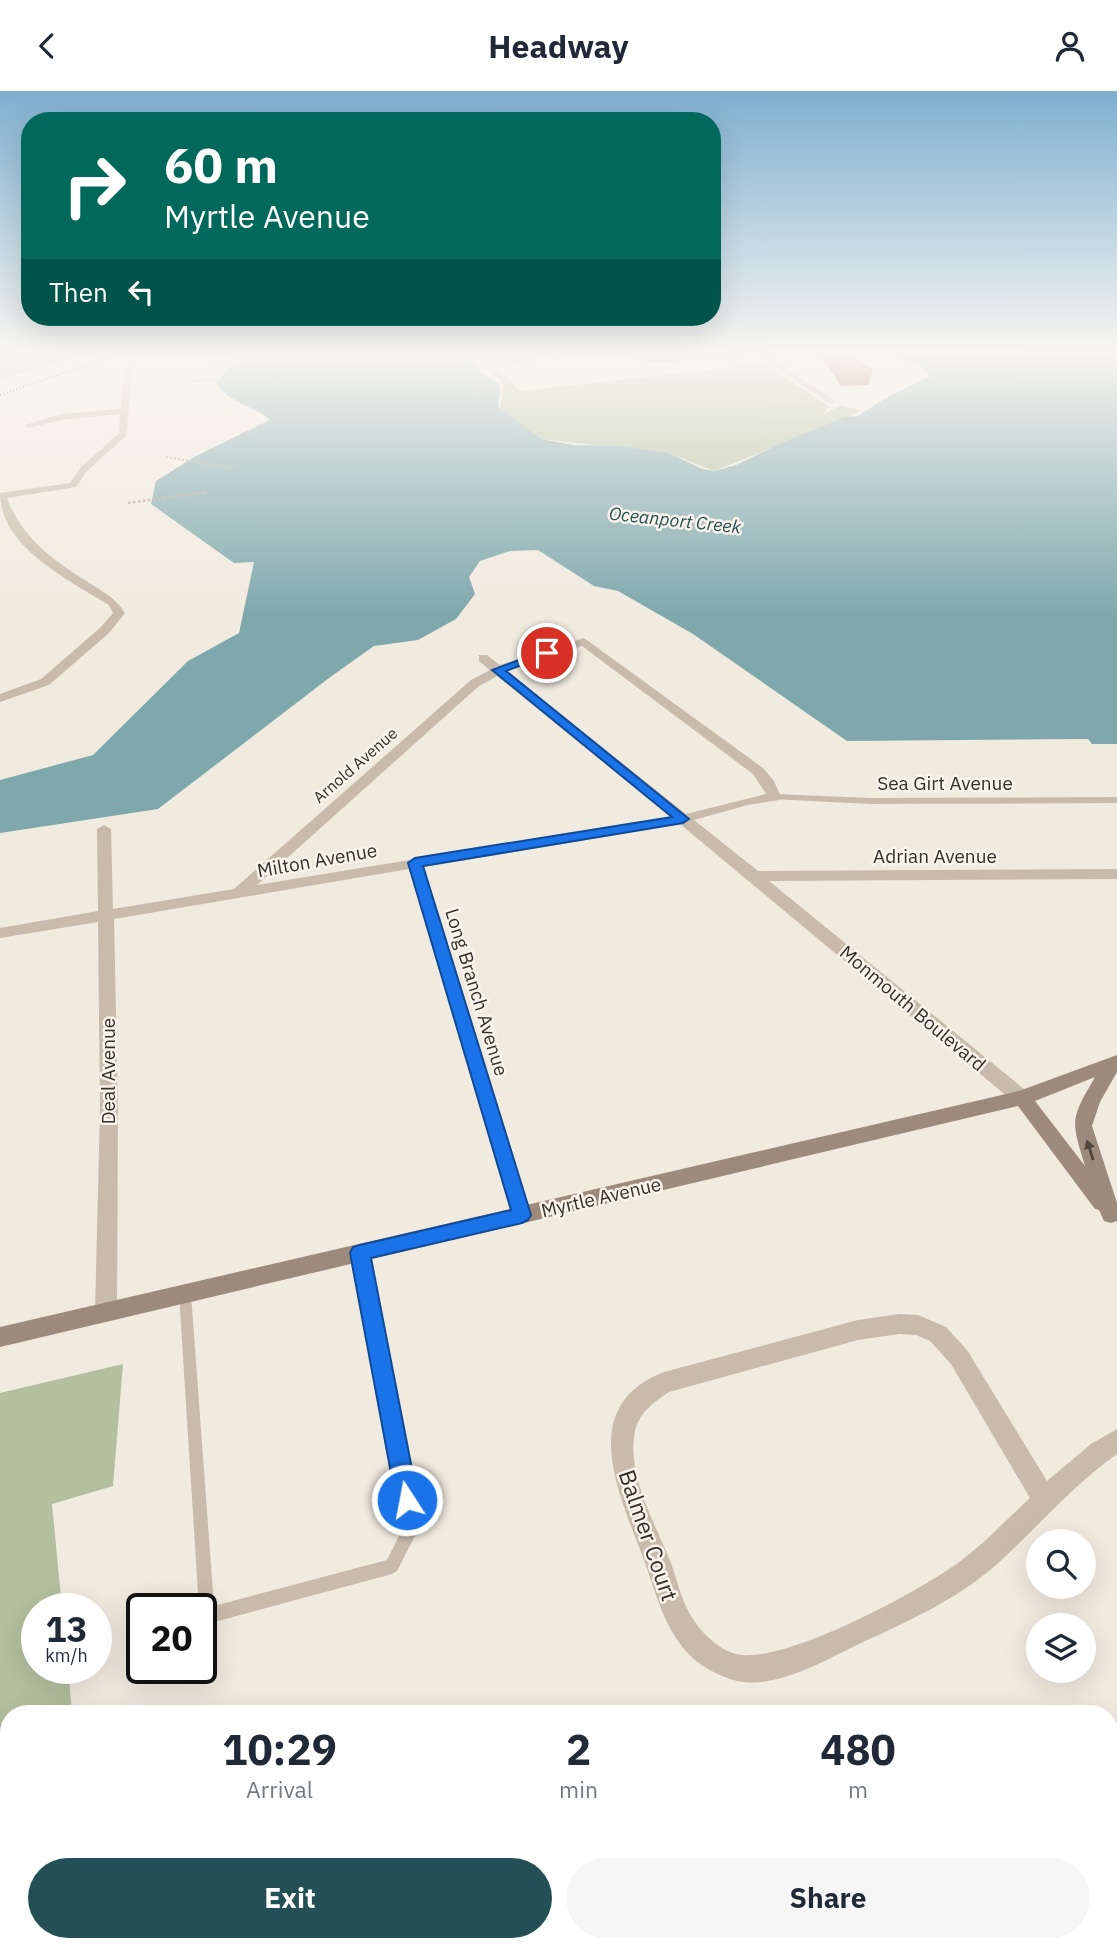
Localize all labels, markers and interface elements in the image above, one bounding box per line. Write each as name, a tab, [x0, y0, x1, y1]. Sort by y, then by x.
text: Headway	[488, 25, 629, 67]
icon: back	[28, 27, 66, 65]
icon: person	[1051, 27, 1089, 65]
text: 60 m	[164, 133, 278, 196]
icon: right	[49, 140, 140, 231]
text: Myrtle Avenue	[164, 195, 370, 237]
icon: left	[122, 273, 160, 311]
text: Then	[49, 275, 108, 309]
water label: Oceanport Creek	[608, 502, 743, 538]
pin	[517, 623, 577, 683]
icon: arrive	[528, 634, 566, 672]
street label: Arnold Avenue	[309, 723, 401, 807]
street label: Sea Girt Avenue	[877, 771, 1013, 795]
street label: Milton Avenue	[255, 838, 379, 882]
street label: Adrian Avenue	[873, 844, 997, 868]
street label: Long Branch Avenue	[440, 905, 514, 1079]
street label: Monmouth Boulevard	[835, 940, 991, 1076]
street label: Deal Avenue	[96, 1018, 120, 1124]
one-way arrow	[1084, 1139, 1094, 1160]
street label: Myrtle Avenue	[539, 1172, 663, 1222]
position arrow	[370, 1463, 444, 1537]
street label: Balmer Court	[613, 1465, 685, 1605]
map controls	[1026, 1529, 1096, 1683]
button: search	[1026, 1529, 1096, 1599]
speed limit sign: 20	[126, 1593, 217, 1684]
text: 13	[45, 1606, 88, 1652]
button: layers	[1026, 1613, 1096, 1683]
text: km/h	[45, 1644, 88, 1667]
text: 10:29	[222, 1722, 337, 1777]
text: 2	[566, 1722, 591, 1777]
text: 480	[820, 1722, 896, 1777]
text: Arrival	[246, 1774, 313, 1804]
text: min	[559, 1774, 598, 1804]
text: m	[848, 1774, 868, 1804]
button: Exit	[28, 1858, 552, 1938]
button: Share	[566, 1858, 1090, 1938]

